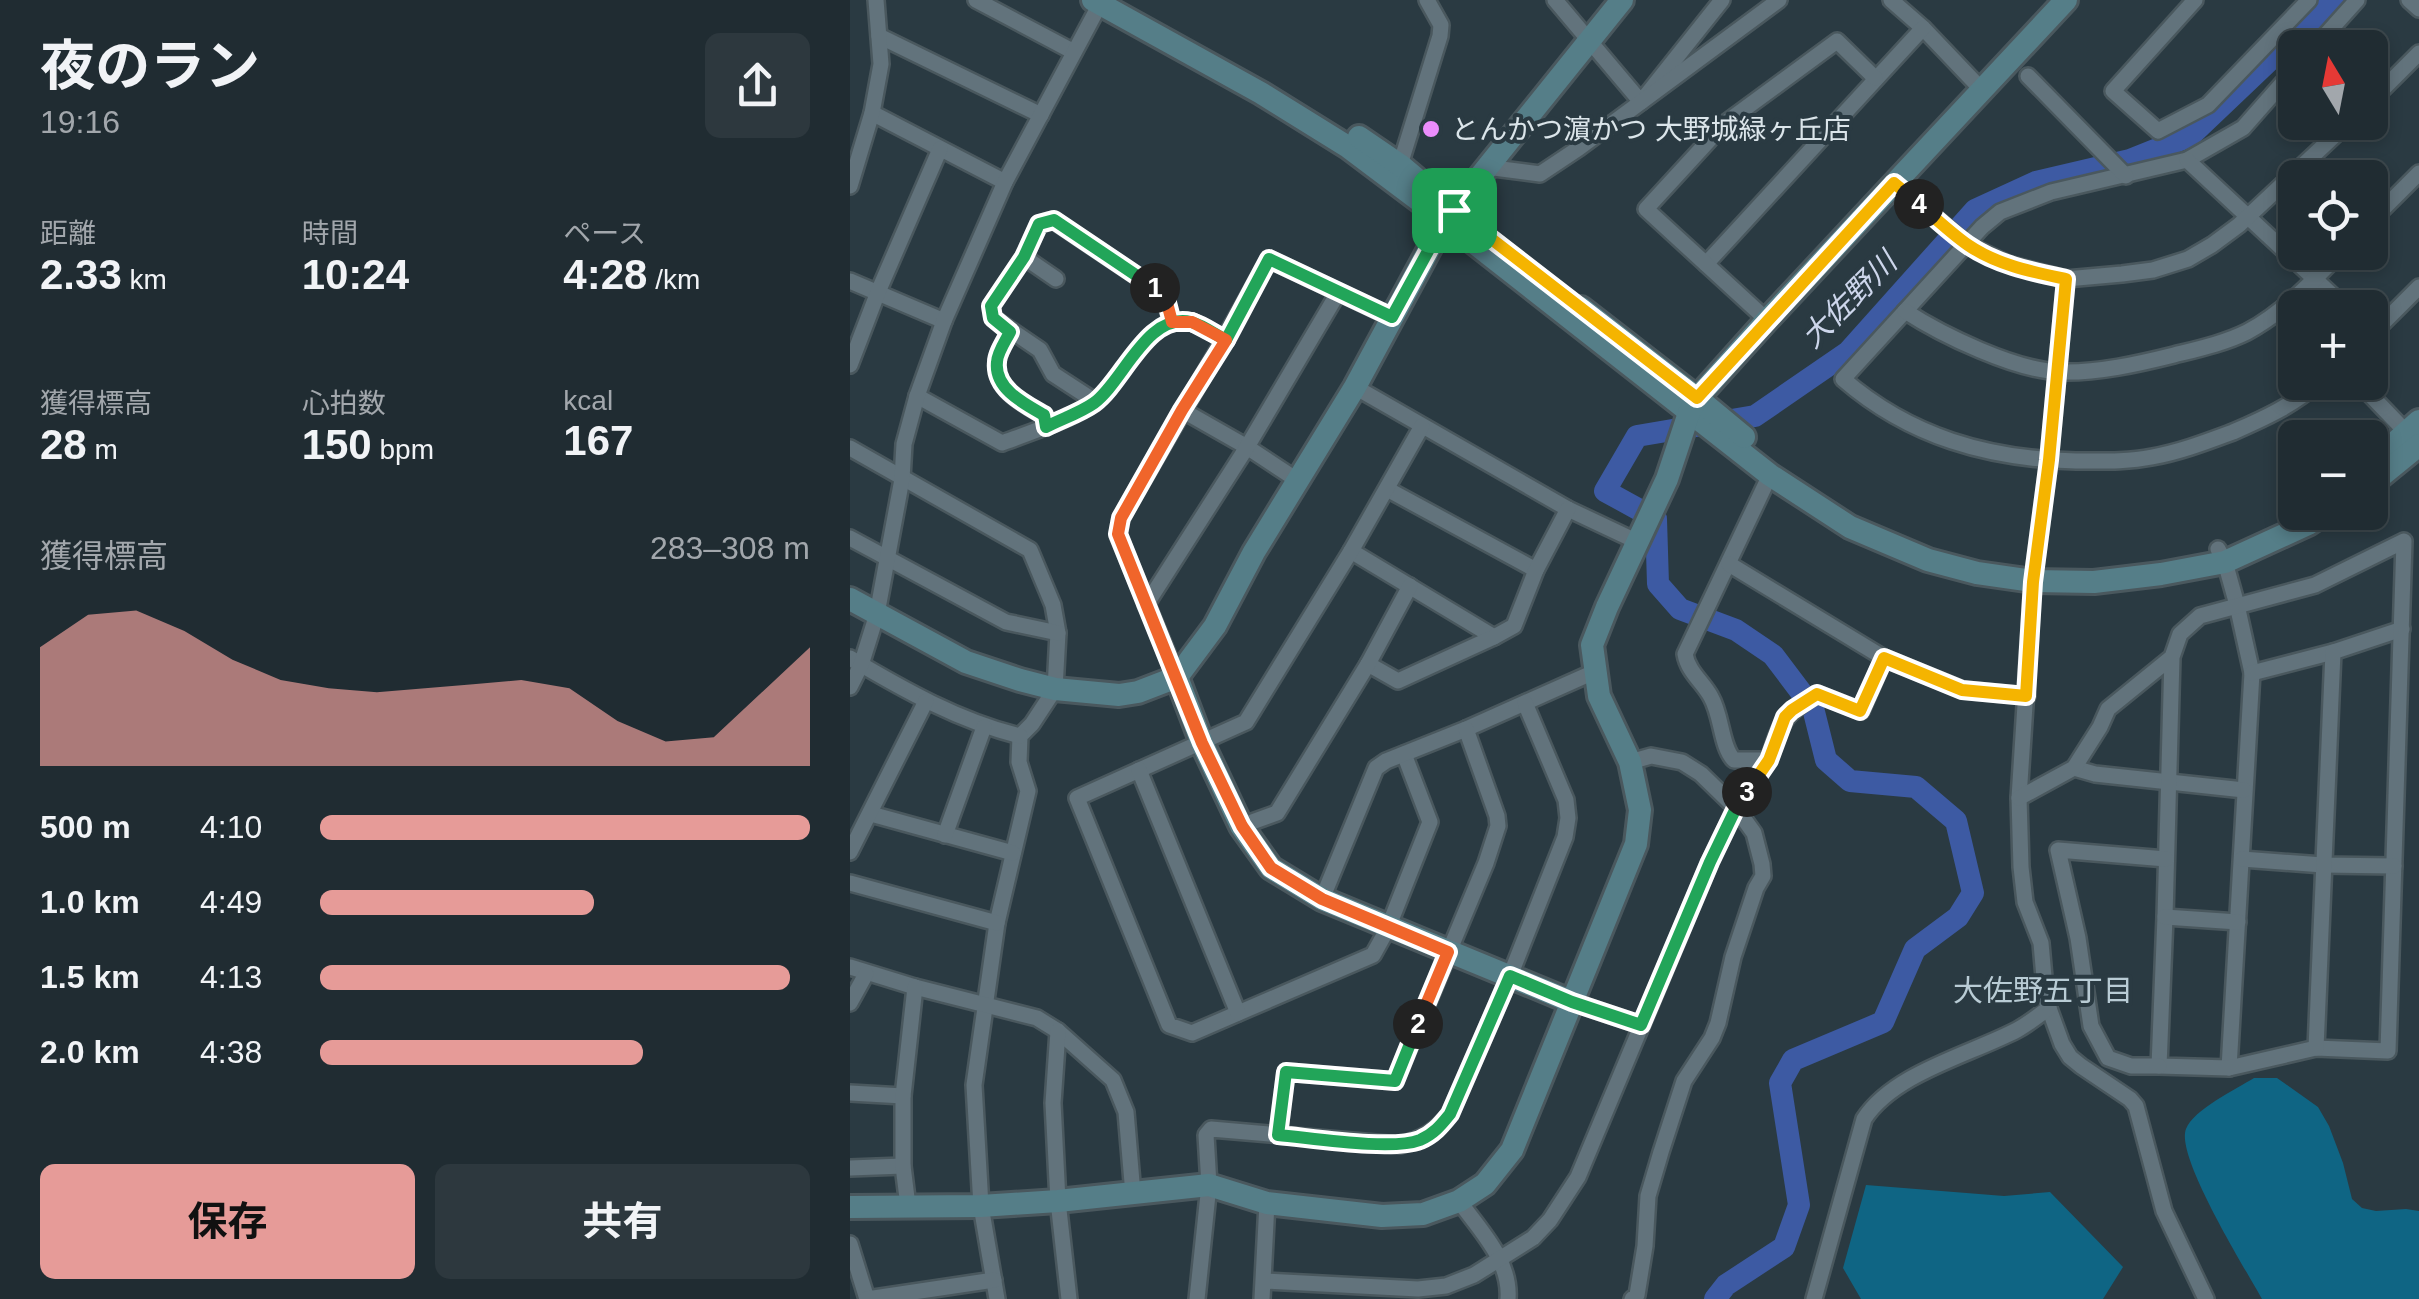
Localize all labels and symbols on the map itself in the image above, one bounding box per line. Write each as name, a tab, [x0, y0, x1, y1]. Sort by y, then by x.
north arrow	[2278, 30, 2388, 140]
place label: とんかつ濵かつ 大野城緑ヶ丘店	[1451, 114, 1851, 145]
marker: とんかつ濵かつ 大野城緑ヶ丘店	[1420, 118, 1442, 140]
pin	[1412, 168, 1497, 253]
pin: 4	[1894, 179, 1944, 229]
water label: 大佐野川	[1795, 243, 1905, 354]
pin: 1	[1130, 263, 1180, 313]
pin: 3	[1722, 767, 1772, 817]
district label: 大佐野五丁目	[1953, 974, 2133, 1007]
pin: 2	[1393, 999, 1443, 1049]

